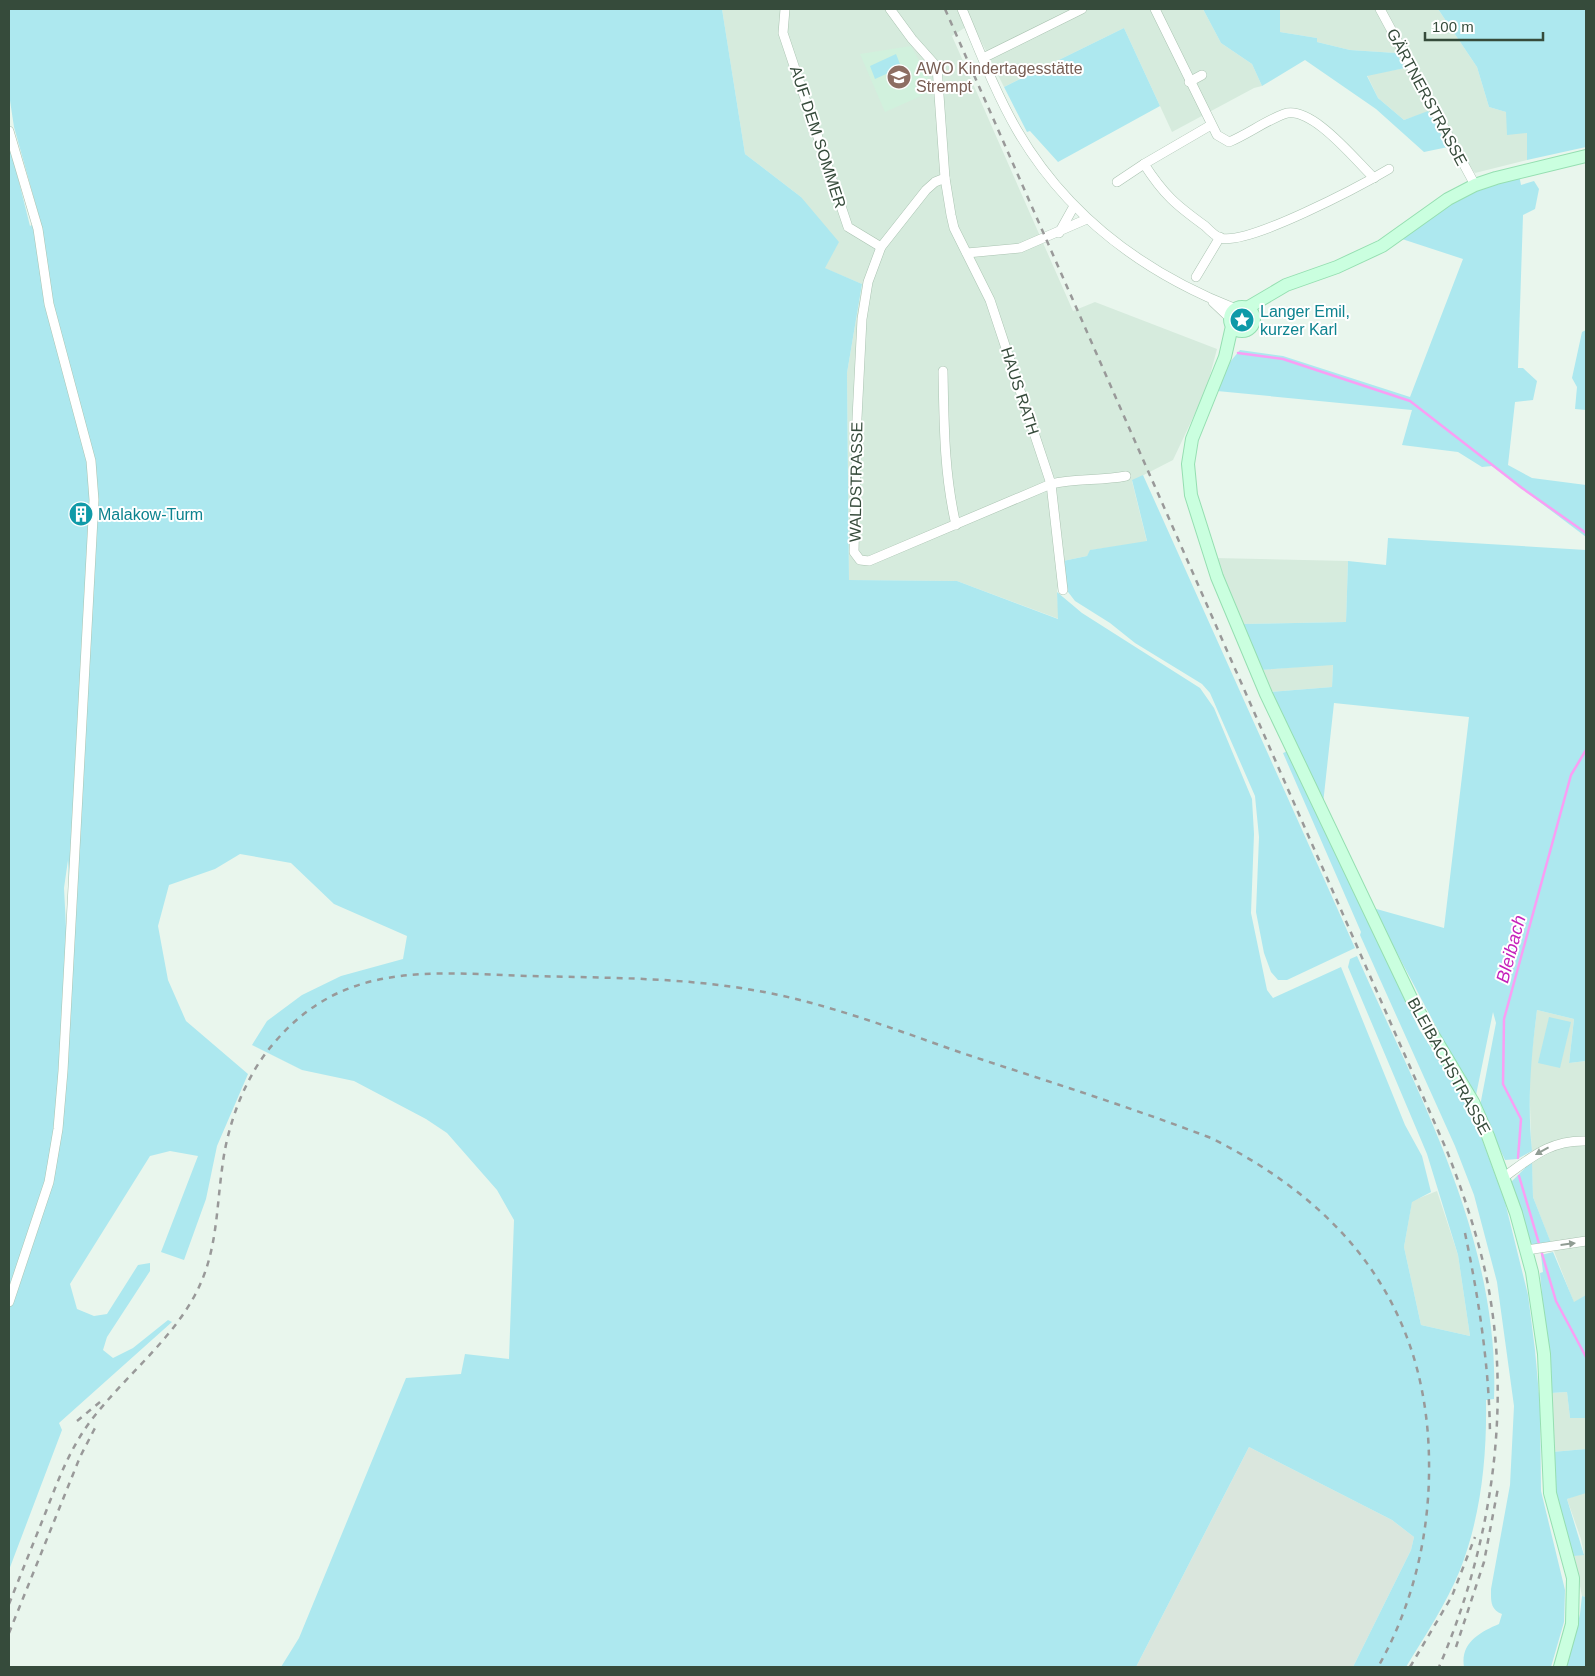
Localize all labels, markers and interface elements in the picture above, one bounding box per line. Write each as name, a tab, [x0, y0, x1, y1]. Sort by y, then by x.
scale bar	[1425, 10, 1542, 42]
text: 100 m	[1432, 18, 1474, 35]
street label: GÄRTNERSTRASSE	[1384, 26, 1470, 168]
place label: AWO Kindertagesstätte Strempt	[916, 60, 1083, 95]
street label: AUF DEM SOMMER	[787, 64, 849, 210]
school or university icon: AWO Kindertagesstätte Strempt	[886, 64, 912, 90]
place label: Langer Emil, kurzer Karl	[1260, 303, 1350, 338]
place icon: Langer Emil, kurzer Karl	[1229, 307, 1255, 333]
street label: HAUS RATH	[998, 345, 1042, 437]
street label: WALDSTRASSE	[846, 422, 866, 542]
building icon: Malakow-Turm	[68, 501, 94, 527]
place label: Malakow-Turm	[98, 506, 203, 523]
water label: Bleibach	[1492, 913, 1530, 985]
street label: BLEIBACHSTRASSE	[1404, 995, 1494, 1137]
one-way arrow	[1535, 1146, 1548, 1155]
one-way arrow	[1560, 1240, 1576, 1248]

